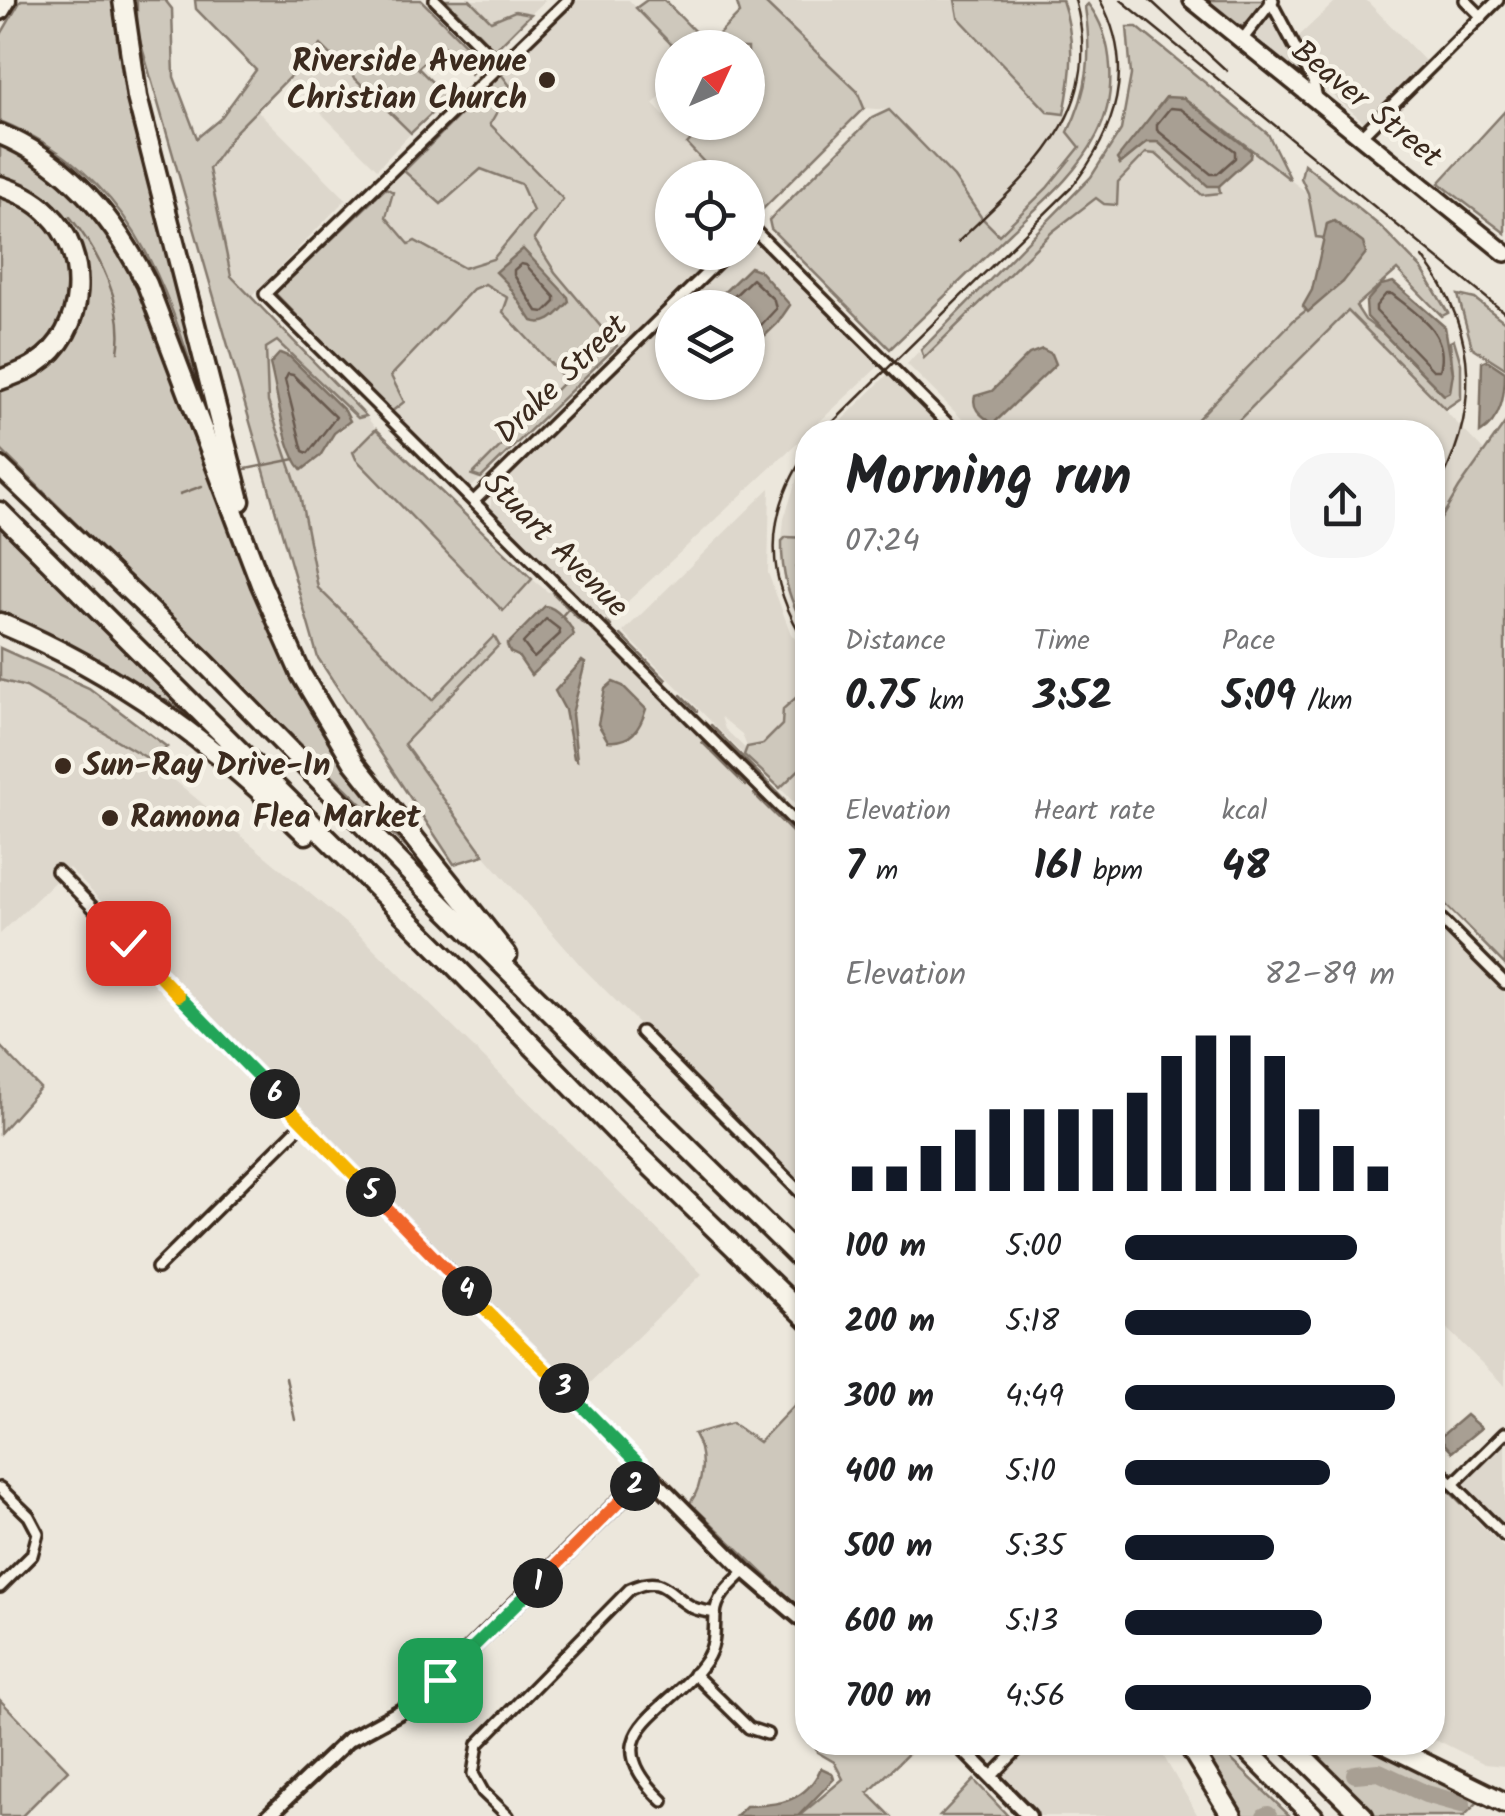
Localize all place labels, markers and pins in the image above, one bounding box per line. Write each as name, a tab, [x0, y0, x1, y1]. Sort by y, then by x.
place label: Riverside Avenue Christian Church	[287, 37, 527, 125]
marker: Riverside Avenue Christian Church	[536, 69, 558, 91]
place label: Sun-Ray Drive-In	[83, 741, 330, 792]
marker: Sun-Ray Drive-In	[52, 755, 74, 777]
place label: Ramona Flea Market	[130, 793, 421, 844]
marker: Ramona Flea Market	[99, 807, 121, 829]
pin	[86, 901, 171, 986]
pin: 6	[250, 1069, 300, 1119]
pin: 5	[346, 1167, 396, 1217]
pin: 4	[442, 1266, 492, 1316]
pin: 3	[539, 1363, 589, 1413]
pin: 2	[610, 1461, 660, 1511]
pin: 1	[513, 1558, 563, 1608]
pin	[398, 1638, 483, 1723]

